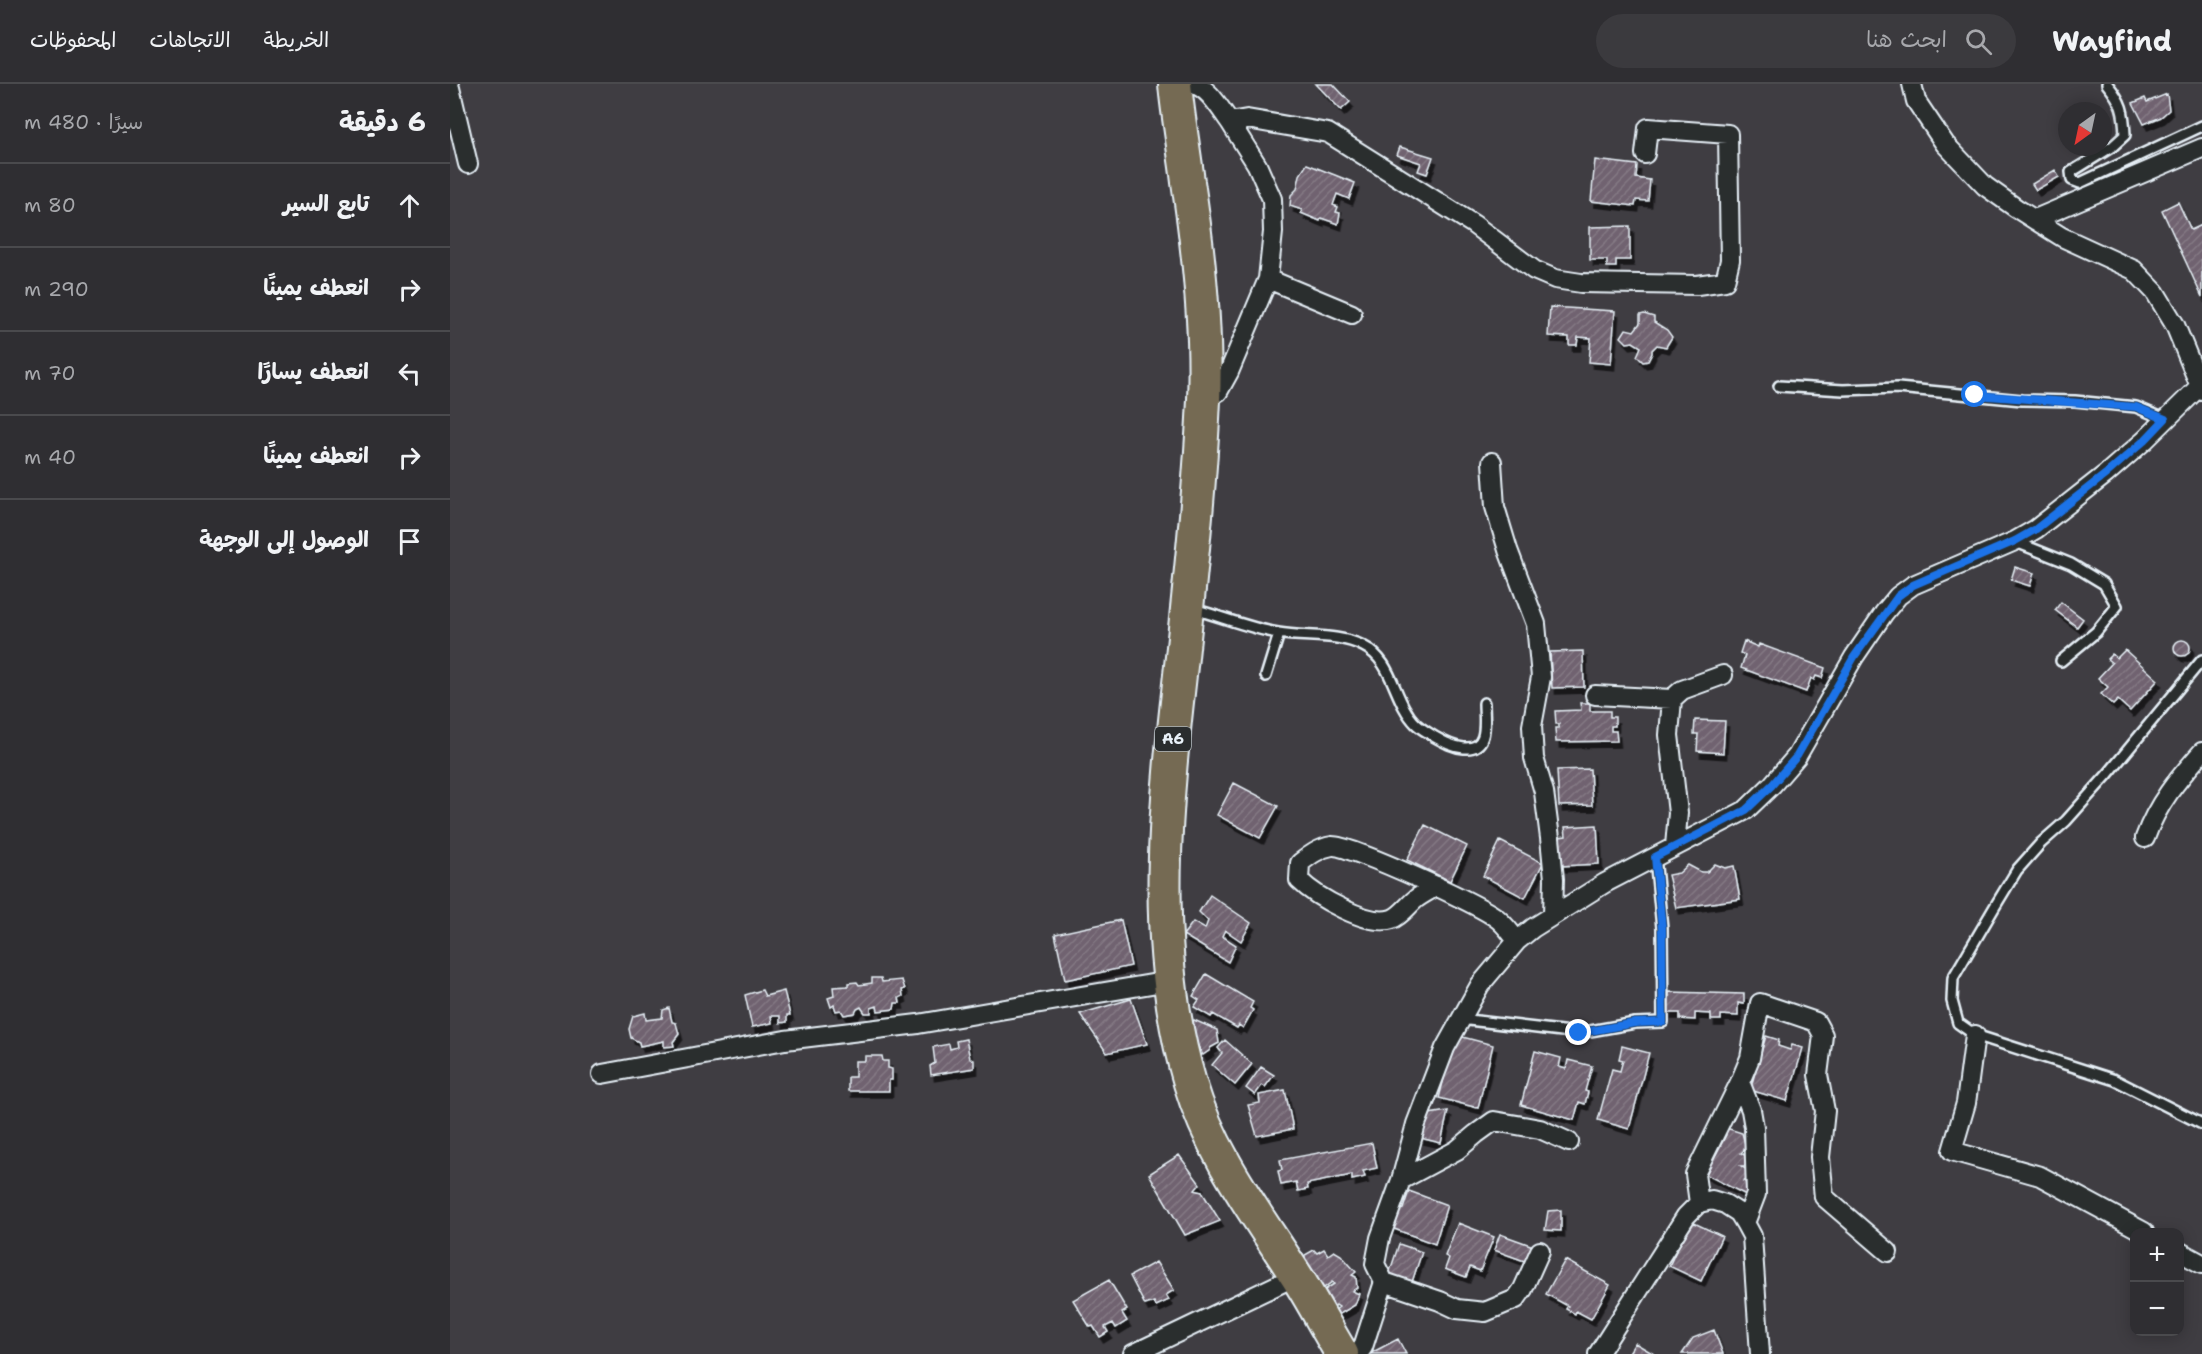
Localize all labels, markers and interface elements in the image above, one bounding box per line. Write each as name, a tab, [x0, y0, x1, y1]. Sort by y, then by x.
search box	[1596, 14, 2016, 68]
text: Wayfind	[2052, 22, 2172, 60]
text: ابحث هنا	[1866, 25, 1947, 54]
icon: search	[1962, 25, 1995, 58]
text: المحفوظات	[30, 26, 116, 54]
text: الاتجاهات	[149, 26, 231, 54]
text: الخريطة	[264, 26, 329, 54]
north arrow	[2058, 102, 2112, 156]
text: 6 دقيقة	[339, 104, 426, 139]
text: سيرًا · 480 m	[24, 109, 143, 135]
text: تابع السير	[283, 189, 369, 218]
icon: ahead	[393, 189, 426, 222]
text: 80 m	[24, 192, 76, 218]
text: انعطف يمينًا	[263, 273, 369, 302]
icon: right	[393, 273, 426, 306]
text: 290 m	[24, 276, 89, 302]
text: انعطف يسارًا	[257, 357, 369, 386]
icon: left	[393, 357, 426, 390]
text: 70 m	[24, 360, 76, 386]
route start	[1961, 381, 1987, 407]
text: انعطف يمينًا	[263, 441, 369, 470]
icon: right	[393, 441, 426, 474]
text: 40 m	[24, 444, 76, 470]
text: الوصول إلى الوجهة	[199, 525, 369, 554]
icon: arrive	[393, 525, 426, 558]
road number: A6	[1155, 727, 1191, 751]
route end	[1565, 1019, 1591, 1045]
map controls	[2130, 1228, 2184, 1336]
button: +	[2130, 1228, 2184, 1282]
button: −	[2130, 1282, 2184, 1336]

